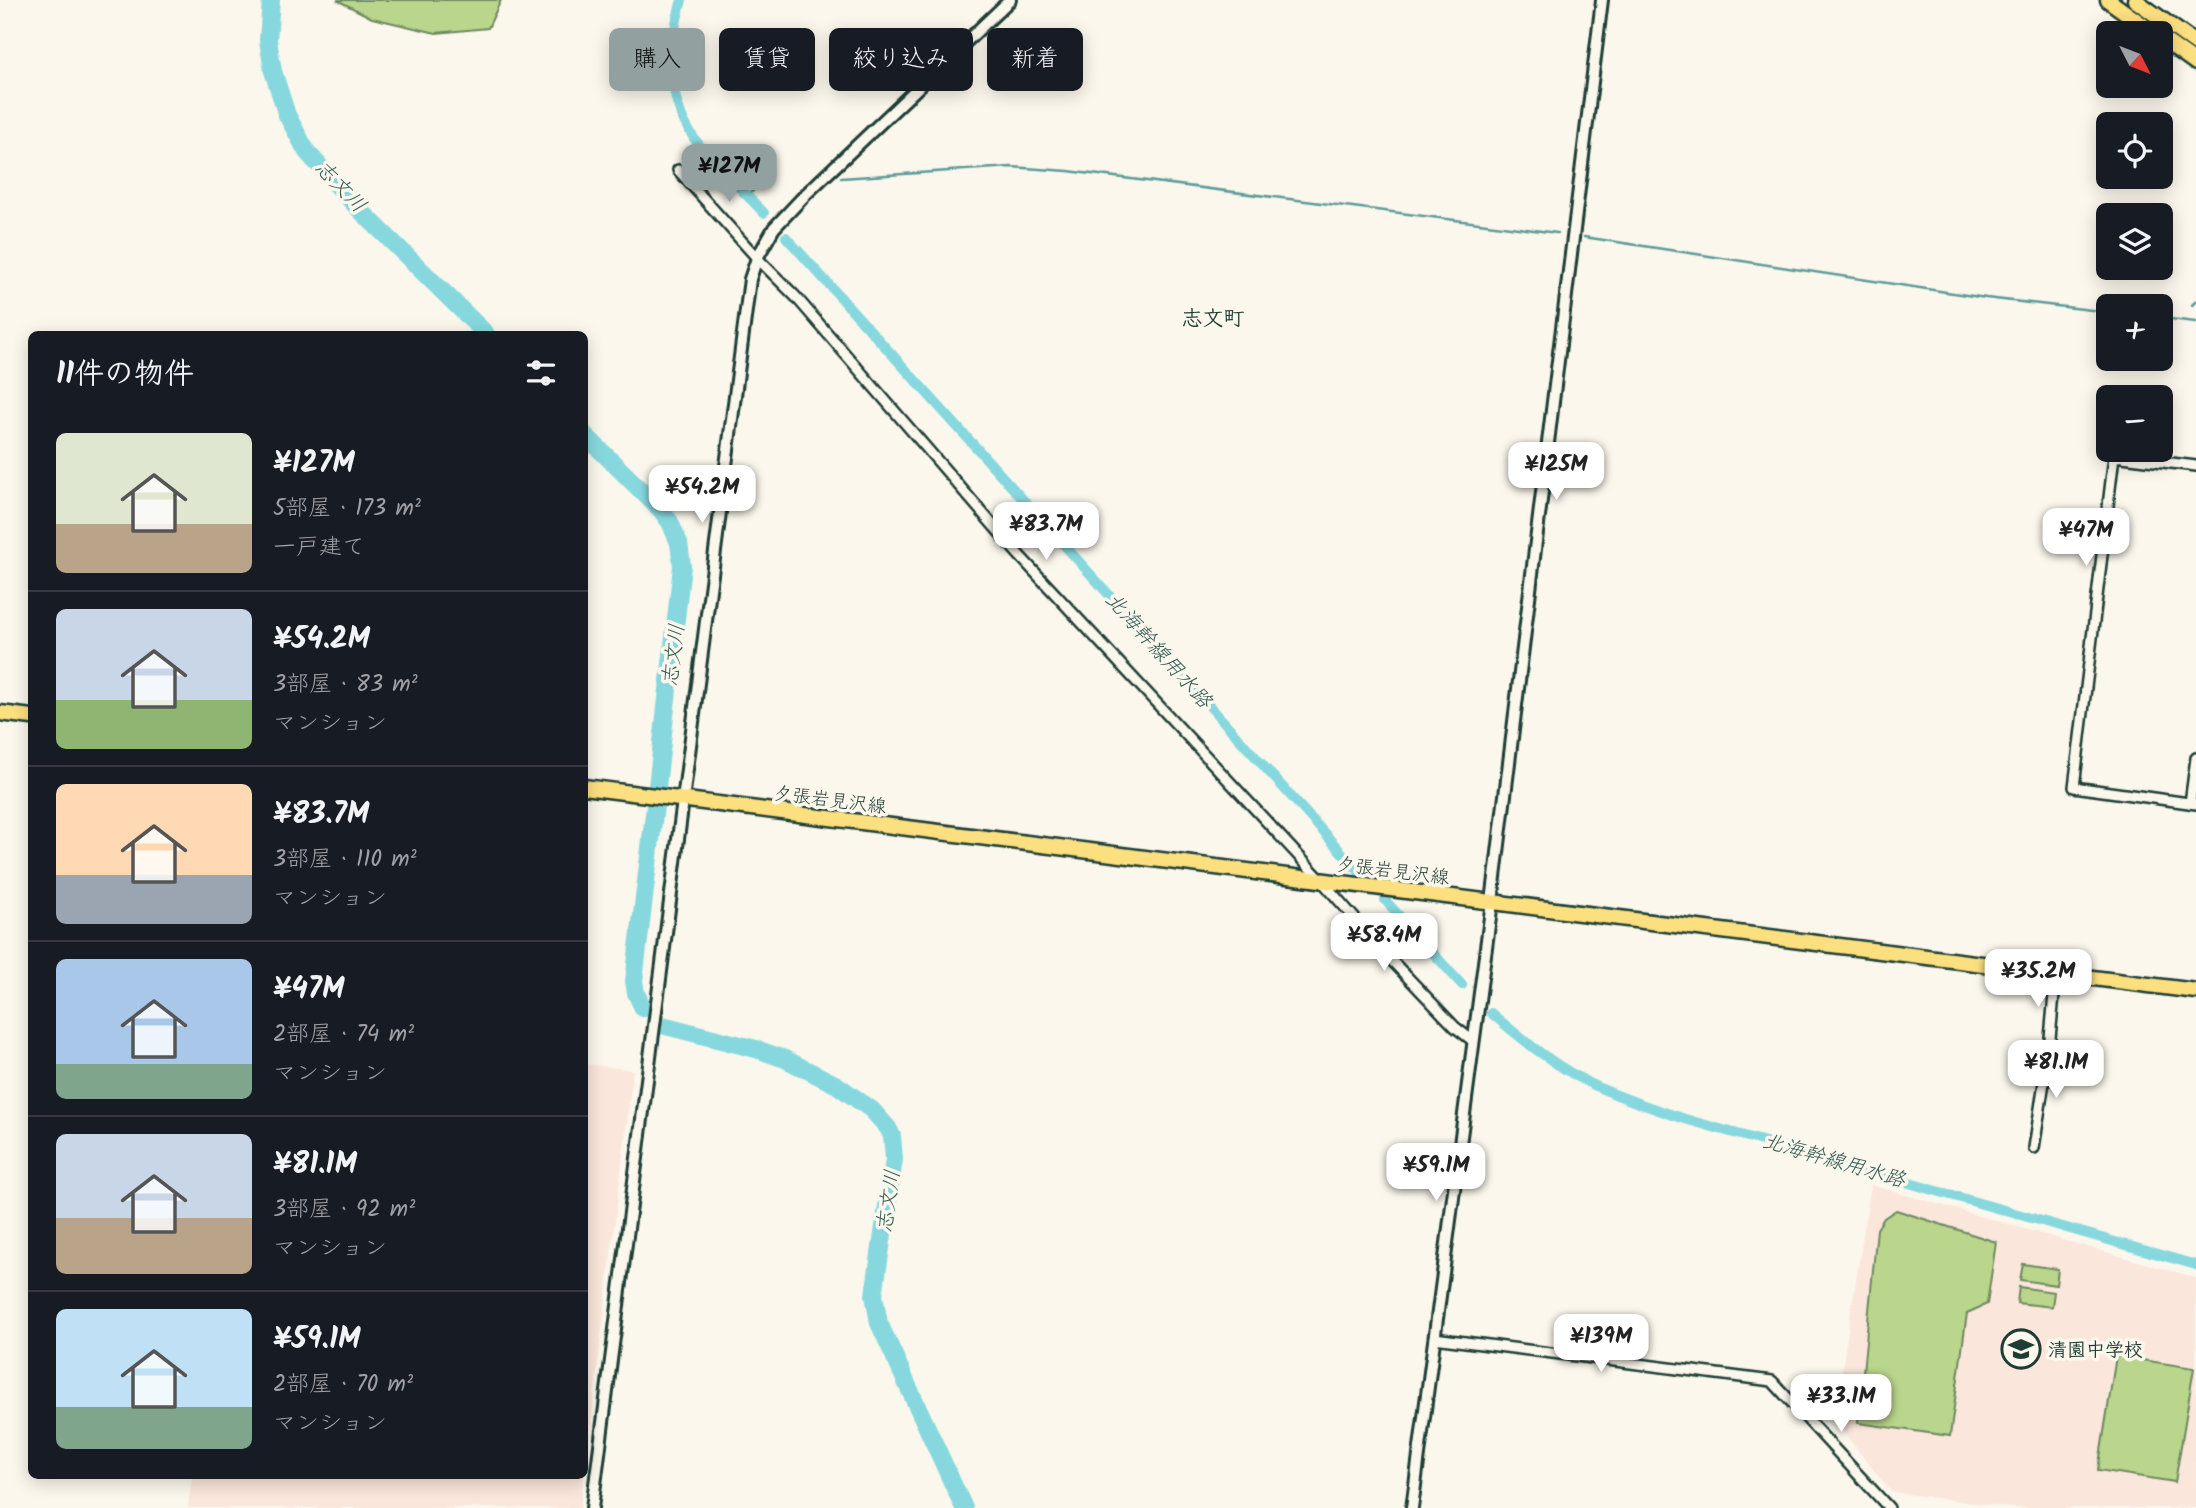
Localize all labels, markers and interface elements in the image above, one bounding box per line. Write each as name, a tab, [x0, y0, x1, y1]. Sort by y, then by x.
north arrow	[2096, 21, 2174, 98]
map controls	[2096, 21, 2173, 462]
chip: 購入	[609, 28, 705, 91]
chip: 賃貸	[719, 28, 815, 91]
chip: 絞り込み	[829, 28, 973, 91]
chip: 新着	[987, 28, 1083, 91]
button: locate	[2096, 112, 2173, 189]
pin: ¥127M	[680, 144, 778, 204]
text: ¥127M	[698, 149, 760, 185]
water label: 志文川	[306, 153, 374, 221]
button: layers	[2096, 203, 2173, 280]
button: +	[2096, 294, 2173, 371]
district label: 志文町	[1182, 303, 1245, 336]
text: 11件の物件	[56, 351, 194, 399]
icon: filters	[522, 354, 560, 392]
button: −	[2096, 385, 2173, 462]
text: ¥127M	[273, 440, 355, 488]
pin: ¥125M	[1507, 442, 1605, 502]
text: ¥125M	[1524, 447, 1588, 483]
icon: home	[112, 461, 196, 545]
pin: ¥54.2M	[645, 466, 759, 525]
text: ¥54.2M	[665, 470, 739, 506]
text: 5部屋 · 173 m²	[273, 491, 421, 527]
pin: ¥83.7M	[989, 503, 1103, 562]
text: ¥83.7M	[1009, 507, 1083, 543]
pin: ¥47M	[2045, 508, 2127, 568]
text: ¥47M	[2059, 513, 2113, 549]
text: 一戸建て	[273, 530, 365, 566]
water label: 北海幹線用水路	[1096, 585, 1220, 717]
text: ¥54.2M	[273, 616, 370, 664]
water label: 志文川	[654, 622, 695, 688]
icon: home	[112, 637, 196, 721]
text: 3部屋 · 83 m²	[273, 667, 418, 703]
text: マンション	[273, 706, 387, 742]
street label: 夕張岩見沢線	[771, 779, 888, 823]
text: ¥83.7M	[273, 791, 370, 839]
icon: home	[112, 812, 196, 896]
text: 3部屋 · 110 m²	[273, 842, 417, 878]
street label: 夕張岩見沢線	[1334, 850, 1451, 894]
text: マンション	[273, 881, 387, 917]
pin: ¥58.4M	[1327, 914, 1441, 973]
text: ¥58.4M	[1347, 918, 1421, 954]
pin: ¥35.2M	[1981, 950, 2095, 1009]
text: ¥35.2M	[2001, 954, 2075, 990]
text: ¥47M	[273, 966, 345, 1014]
icon: home	[112, 987, 196, 1071]
text: 2部屋 · 74 m²	[273, 1017, 414, 1053]
pin: ¥81.1M	[1999, 1040, 2113, 1100]
text: ¥81.1M	[2024, 1045, 2088, 1081]
text: マンション	[273, 1056, 387, 1092]
water label: 北海幹線用水路	[1758, 1125, 1910, 1198]
text: ¥81.1M	[273, 1141, 357, 1189]
pin: ¥59.1M	[1379, 1144, 1493, 1203]
text: ¥59.1M	[1402, 1148, 1470, 1184]
icon: home	[112, 1162, 196, 1246]
water label: 志文川	[869, 1168, 910, 1235]
text: 3部屋 · 92 m²	[273, 1192, 415, 1228]
text: マンション	[273, 1231, 387, 1267]
pin: ¥139M	[1552, 1314, 1650, 1374]
text: ¥59.1M	[273, 1316, 361, 1364]
text: ¥139M	[1570, 1319, 1632, 1355]
school or university icon: 清園中学校	[2000, 1328, 2042, 1370]
place label: 清園中学校	[2048, 1336, 2143, 1366]
icon: home	[112, 1337, 196, 1421]
text: 2部屋 · 70 m²	[273, 1367, 413, 1403]
pin: ¥33.1M	[1784, 1374, 1898, 1434]
text: ¥33.1M	[1806, 1379, 1876, 1415]
text: マンション	[273, 1406, 387, 1442]

